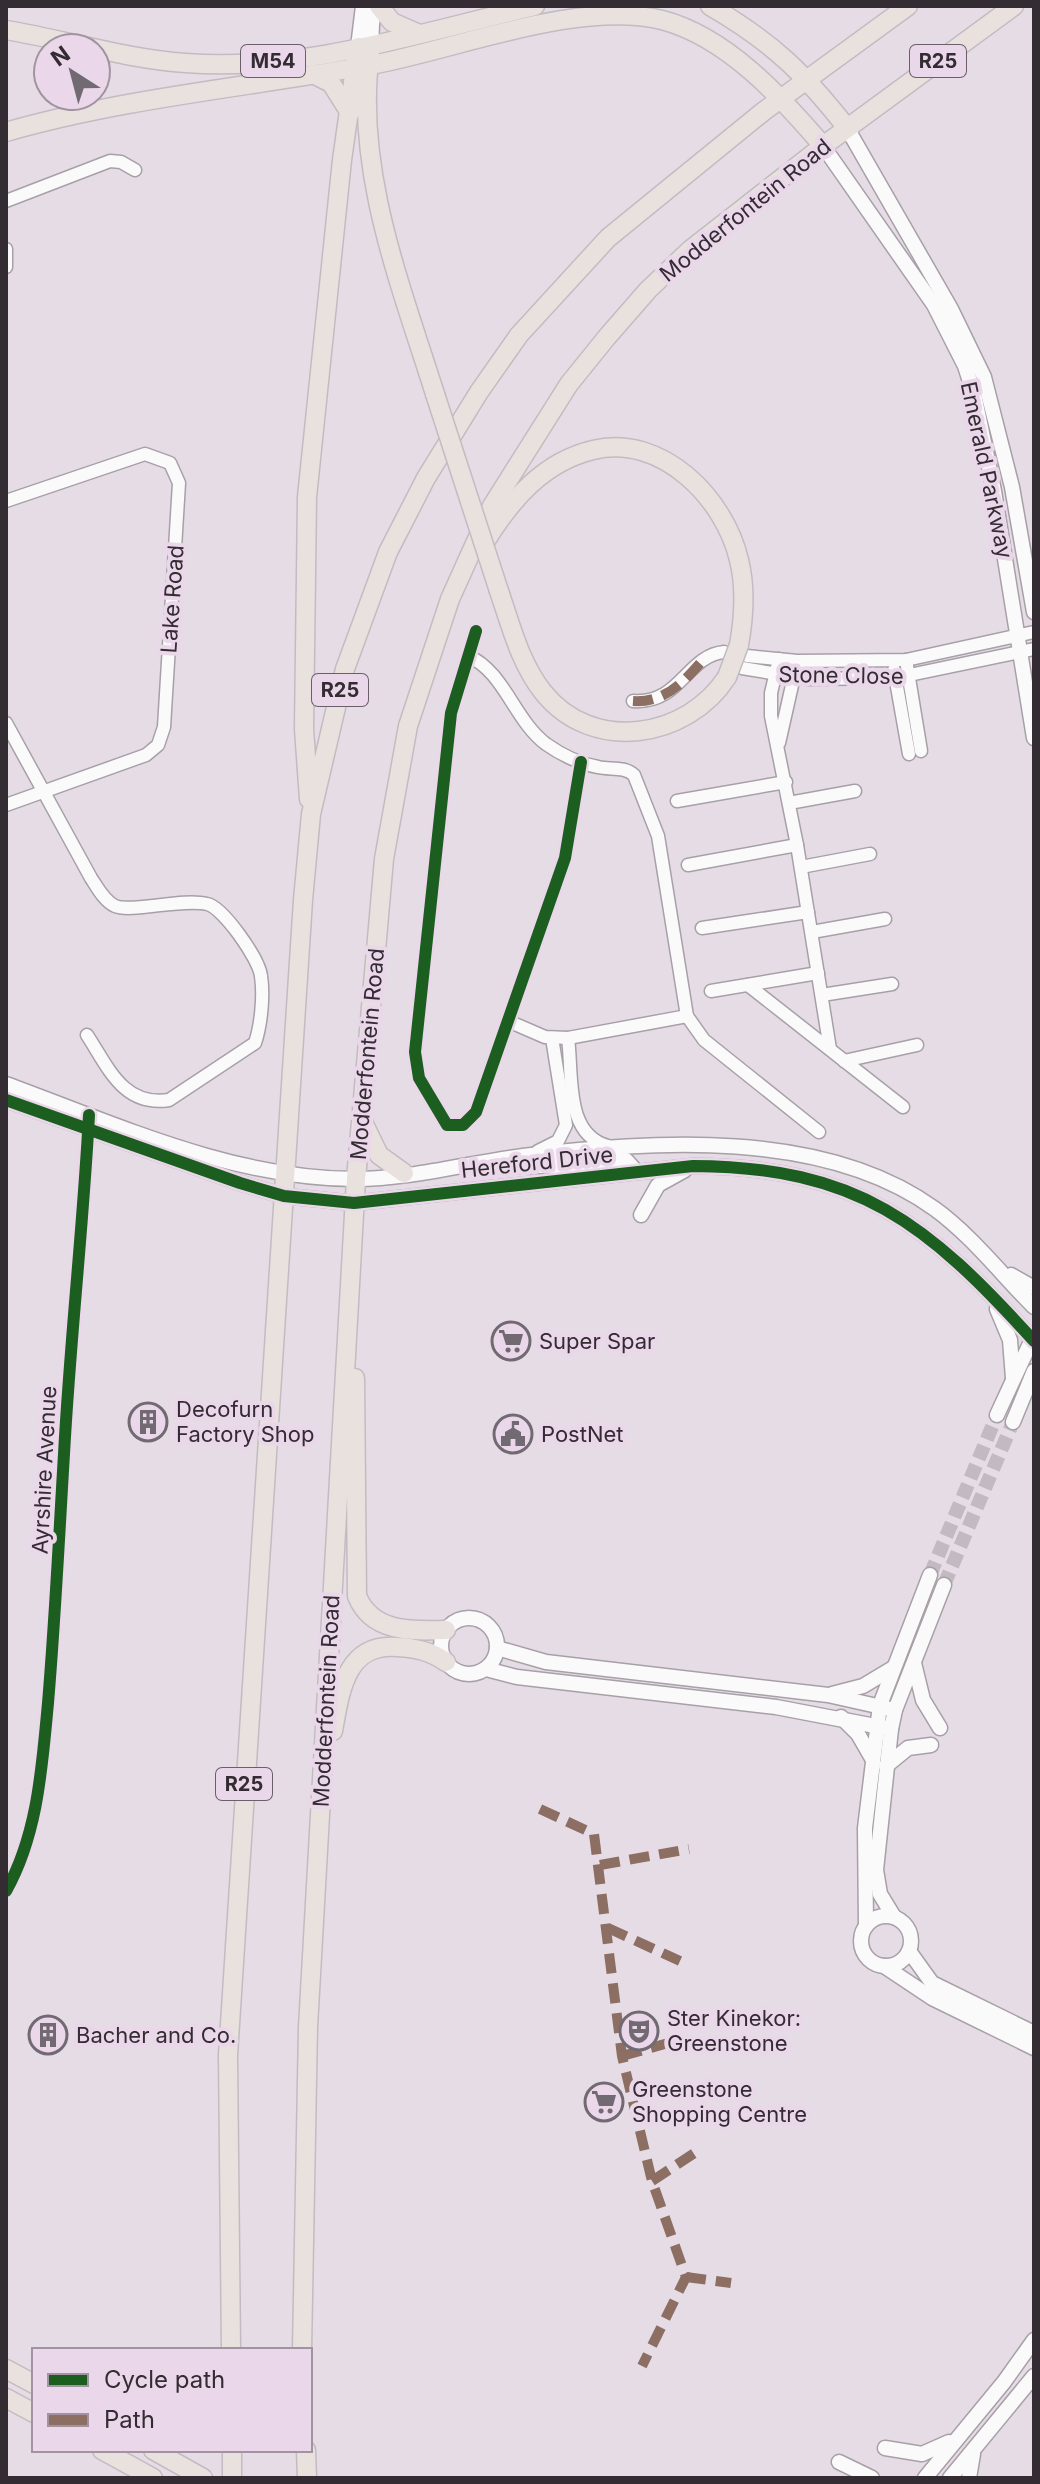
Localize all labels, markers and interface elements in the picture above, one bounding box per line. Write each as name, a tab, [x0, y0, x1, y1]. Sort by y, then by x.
north arrow	[32, 32, 112, 112]
text: N	[46, 40, 75, 71]
road number: M54	[241, 45, 305, 77]
road number: R25	[910, 45, 966, 77]
street label: Modderfontein Road	[654, 133, 836, 287]
street label: Emerald Parkway	[956, 379, 1018, 561]
street label: Lake Road	[155, 544, 189, 654]
street label: Stone Close	[778, 661, 904, 689]
road number: R25	[312, 674, 368, 706]
street label: Modderfontein Road	[345, 947, 389, 1161]
street label: Hereford Drive	[460, 1141, 614, 1183]
supermarket icon: Super Spar	[490, 1320, 532, 1362]
place label: Super Spar	[539, 1328, 655, 1354]
street label: Ayrshire Avenue	[27, 1385, 61, 1555]
place label: Decofurn Factory Shop	[176, 1396, 315, 1447]
building icon: Decofurn Factory Shop	[127, 1401, 169, 1443]
public building icon: PostNet	[492, 1413, 534, 1455]
place label: PostNet	[541, 1421, 624, 1447]
street label: Modderfontein Road	[307, 1594, 345, 1808]
road number: R25	[216, 1768, 272, 1800]
place label: Ster Kinekor: Greenstone	[667, 2005, 801, 2056]
theatre icon: Ster Kinekor: Greenstone	[618, 2010, 660, 2052]
building icon: Bacher and Co.	[27, 2014, 69, 2056]
place label: Bacher and Co.	[76, 2022, 236, 2048]
place label: Greenstone Shopping Centre	[632, 2076, 807, 2127]
supermarket icon: Greenstone Shopping Centre	[583, 2081, 625, 2123]
legend	[32, 2348, 312, 2452]
text: Cycle path	[104, 2365, 225, 2394]
text: Path	[104, 2405, 155, 2434]

